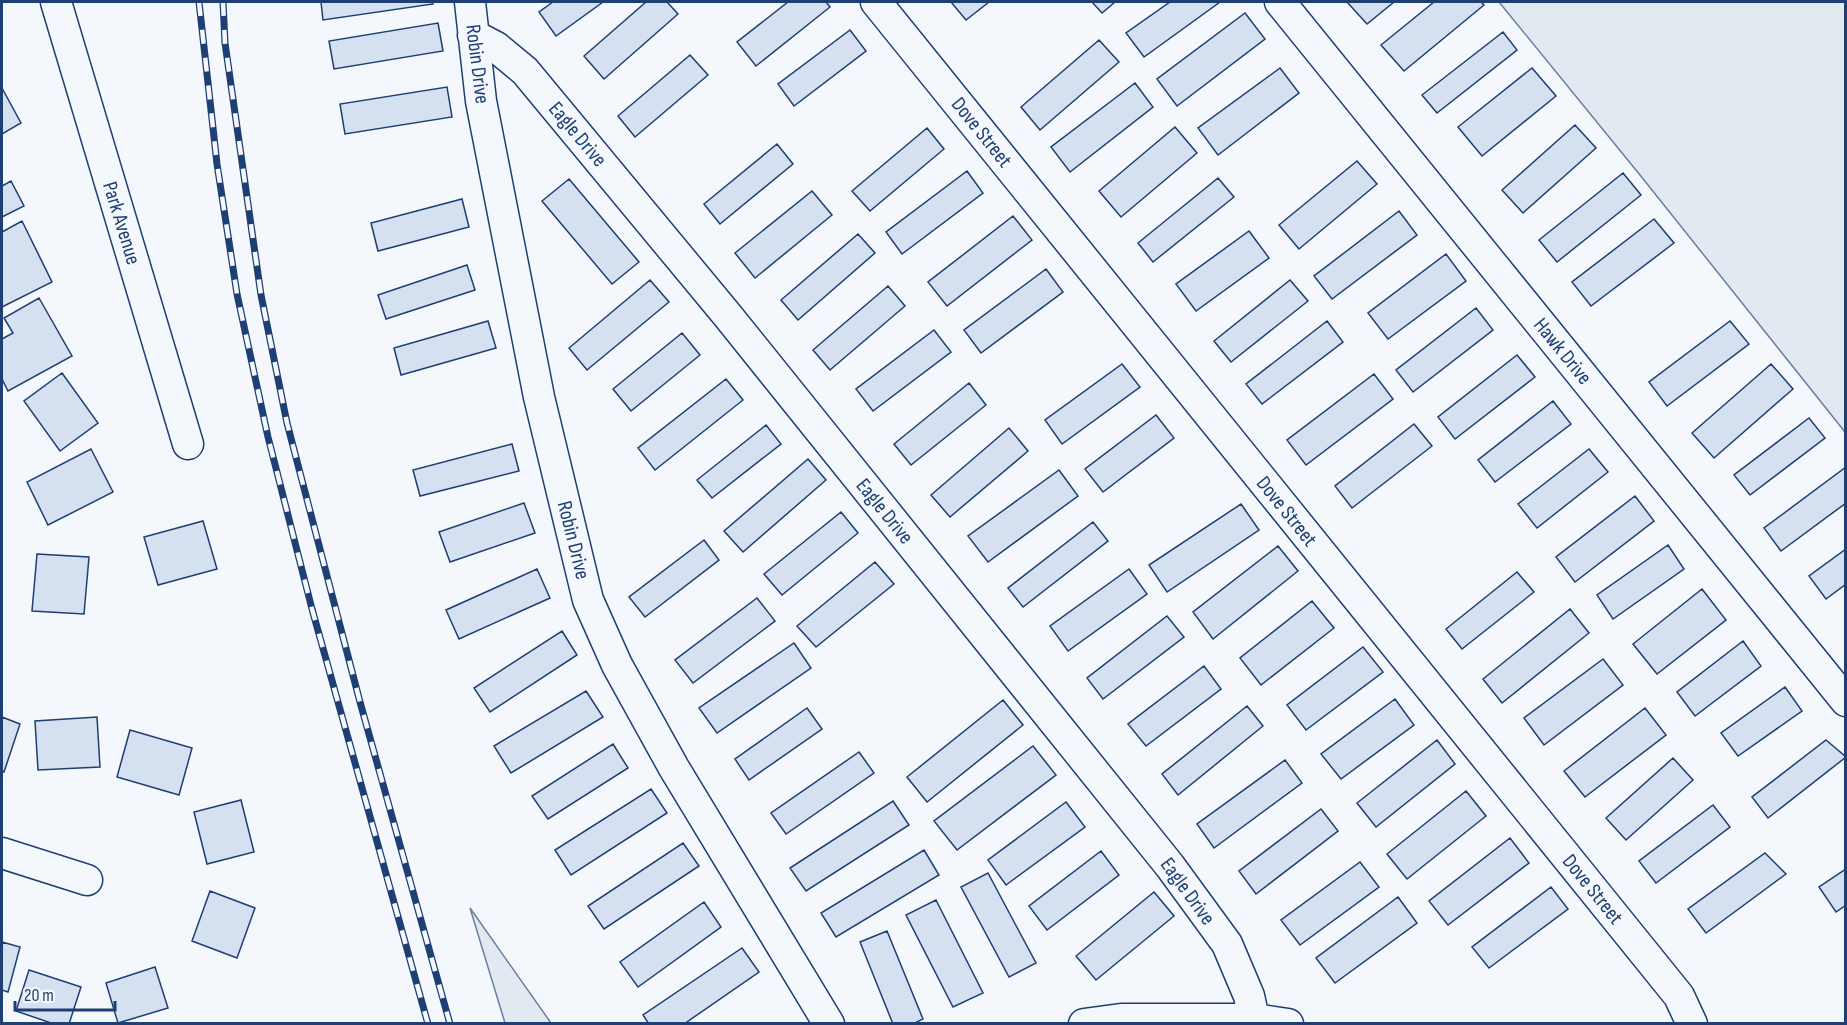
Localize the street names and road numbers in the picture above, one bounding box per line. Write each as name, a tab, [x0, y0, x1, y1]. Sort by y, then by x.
street label: Robin Drive	[460, 23, 495, 105]
street label: Dove Street	[946, 92, 1017, 172]
street label: Eagle Drive	[543, 97, 612, 172]
street label: Park Avenue	[97, 179, 146, 268]
street label: Hawk Drive	[1528, 313, 1597, 390]
street label: Dove Street	[1251, 471, 1322, 551]
street label: Eagle Drive	[851, 473, 919, 549]
street label: Robin Drive	[552, 498, 595, 582]
street label: Dove Street	[1557, 849, 1628, 929]
street label: Eagle Drive	[1155, 853, 1220, 930]

